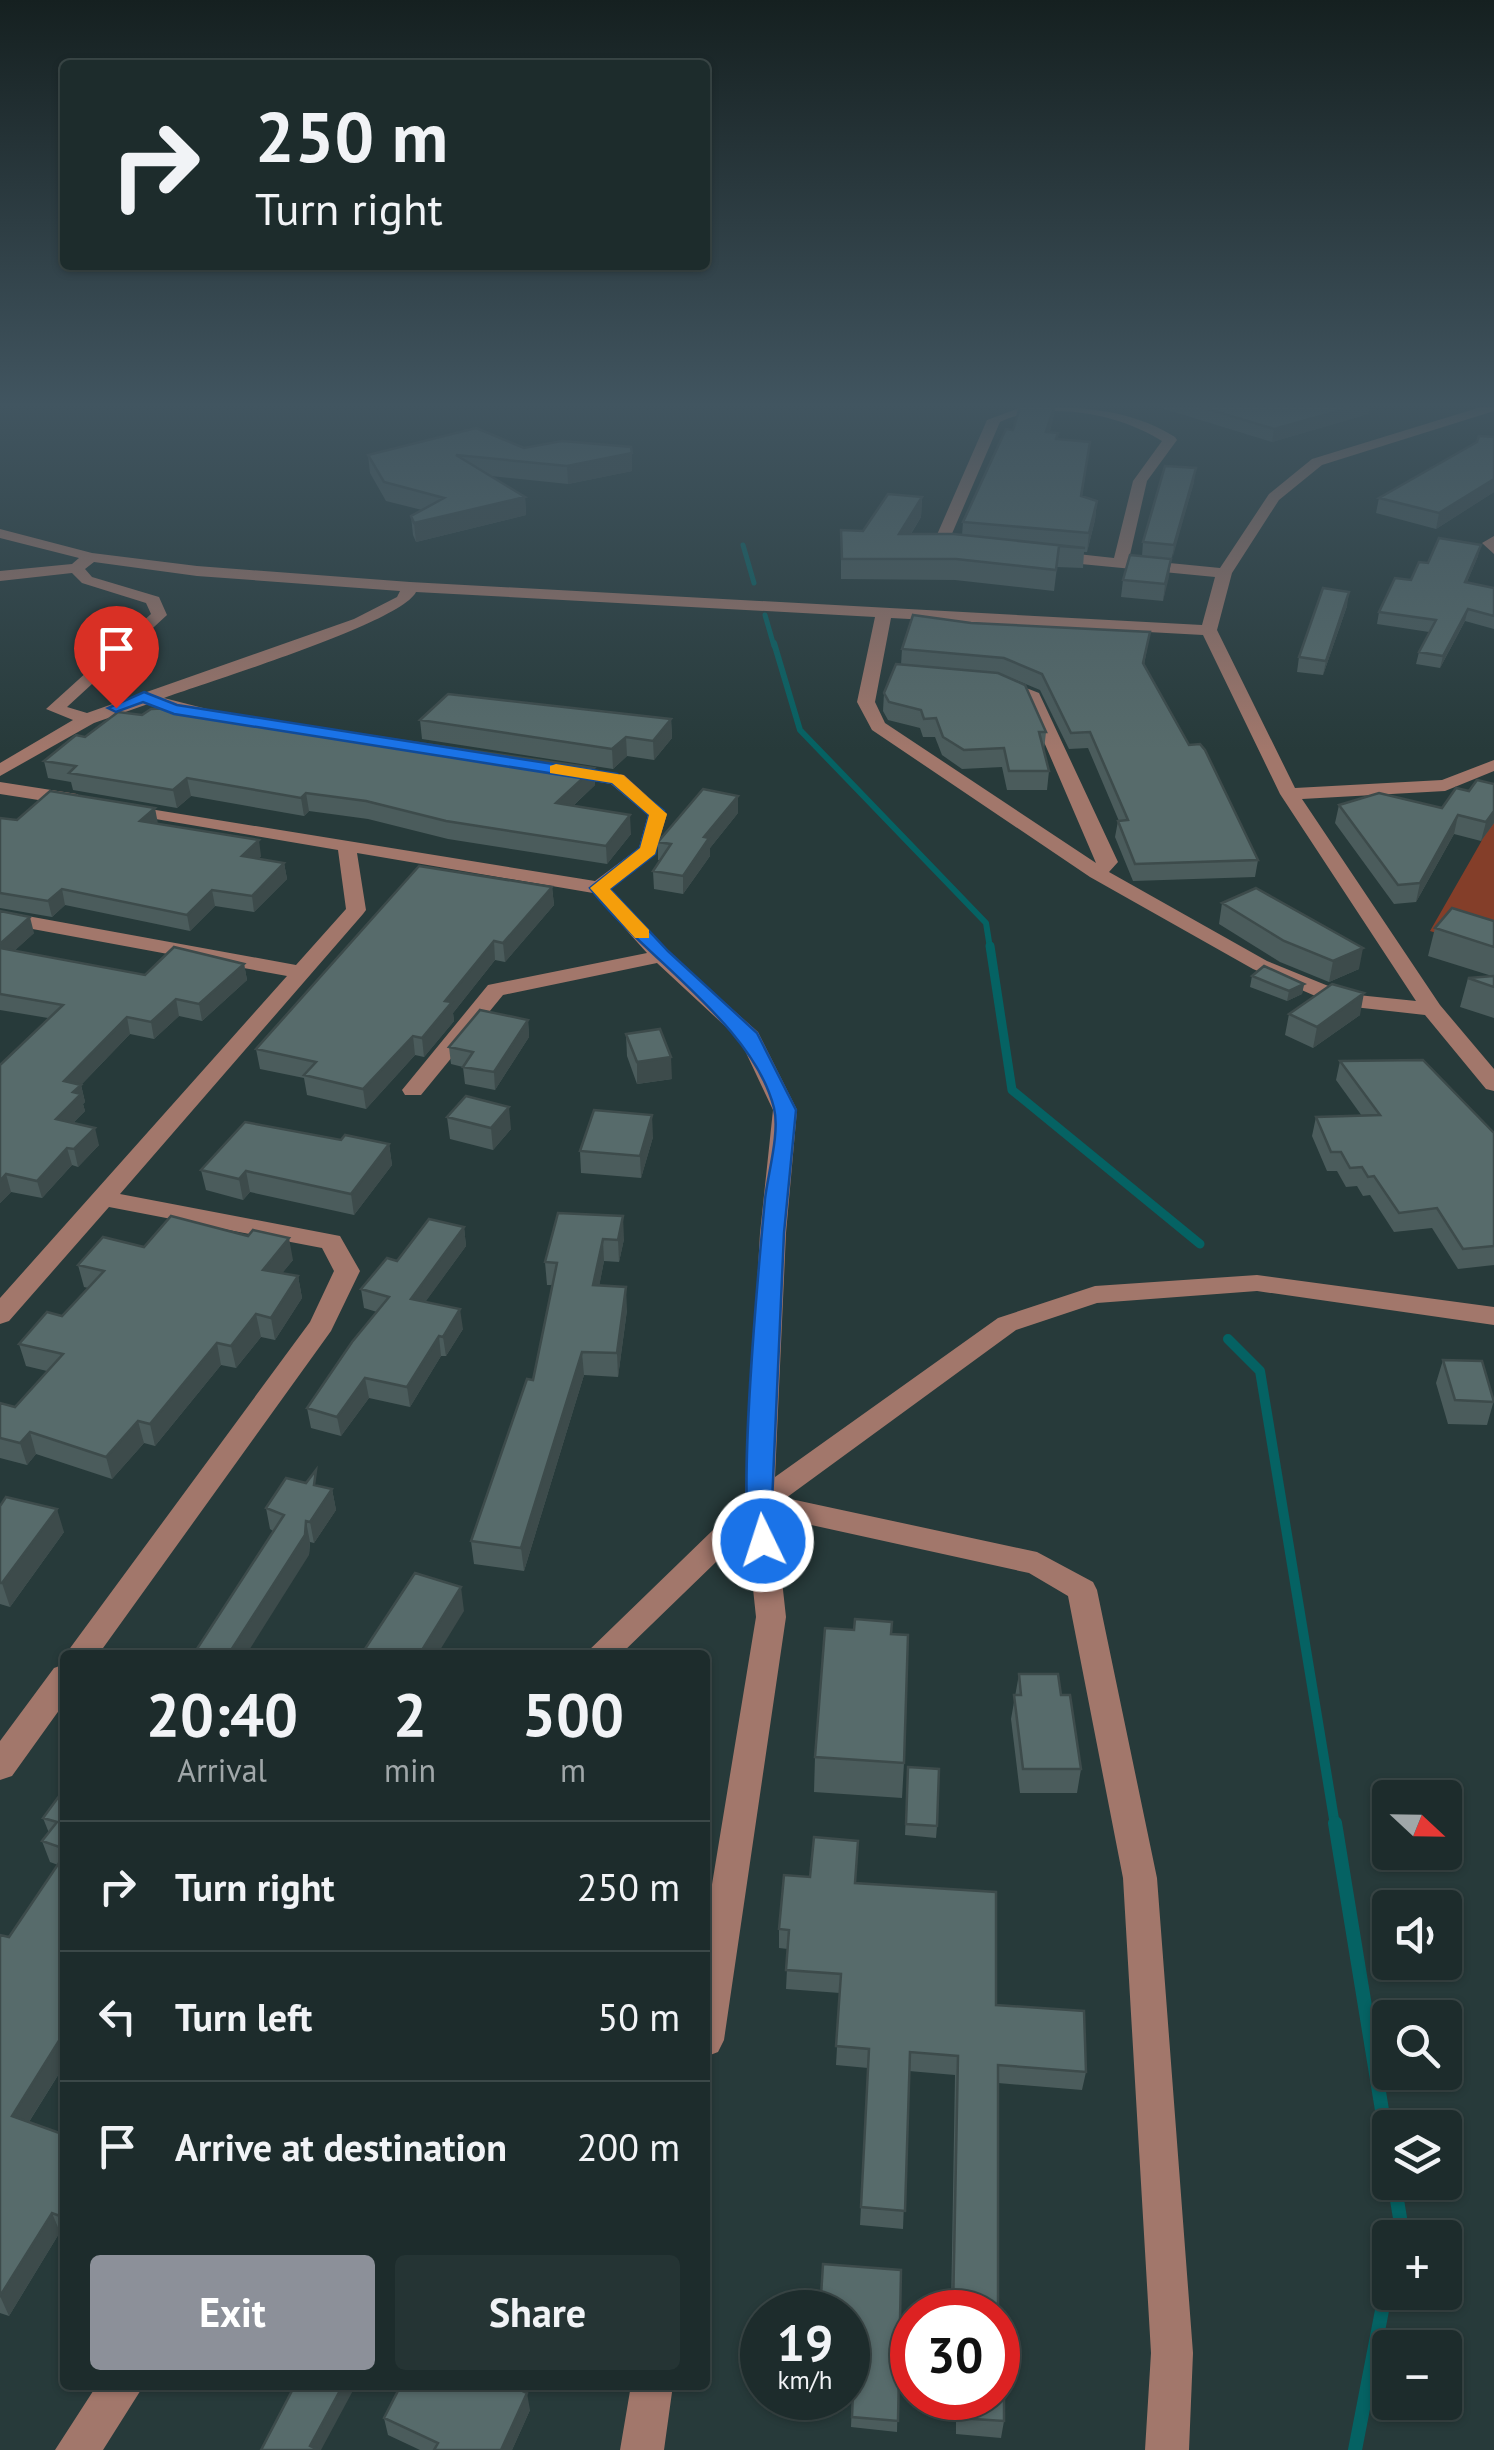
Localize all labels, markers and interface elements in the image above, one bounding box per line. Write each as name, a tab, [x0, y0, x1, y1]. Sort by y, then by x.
text: 250 m	[255, 91, 448, 181]
icon: right	[90, 100, 220, 230]
text: Turn right	[255, 179, 443, 237]
pin	[74, 606, 159, 709]
icon: arrive	[89, 621, 144, 676]
position arrow	[711, 1489, 815, 1593]
text: 20:40	[146, 1675, 298, 1753]
text: 2	[393, 1675, 427, 1753]
text: 500	[522, 1675, 624, 1753]
text: Arrival	[177, 1749, 267, 1791]
text: min	[384, 1749, 436, 1791]
text: m	[560, 1749, 586, 1791]
north arrow	[1372, 1780, 1462, 1870]
map controls	[1372, 1780, 1462, 2420]
icon: right	[90, 1859, 145, 1914]
text: Turn right	[175, 1862, 335, 1911]
text: 250 m	[577, 1862, 680, 1911]
button: sound	[1372, 1890, 1462, 1980]
icon: left	[90, 1989, 145, 2044]
text: Turn left	[175, 1992, 312, 2041]
text: 50 m	[598, 1992, 680, 2041]
button: search	[1372, 2000, 1462, 2090]
button: layers	[1372, 2110, 1462, 2200]
icon: arrive	[90, 2119, 145, 2174]
text: Arrive at destination	[175, 2122, 507, 2171]
text: 200 m	[577, 2122, 680, 2171]
button: +	[1372, 2220, 1462, 2310]
button: Exit	[90, 2255, 375, 2370]
button: Share	[395, 2255, 680, 2370]
speed limit sign: 30	[890, 2290, 1020, 2420]
text: 19	[777, 2310, 833, 2375]
button: −	[1372, 2330, 1462, 2420]
text: km/h	[778, 2364, 832, 2396]

